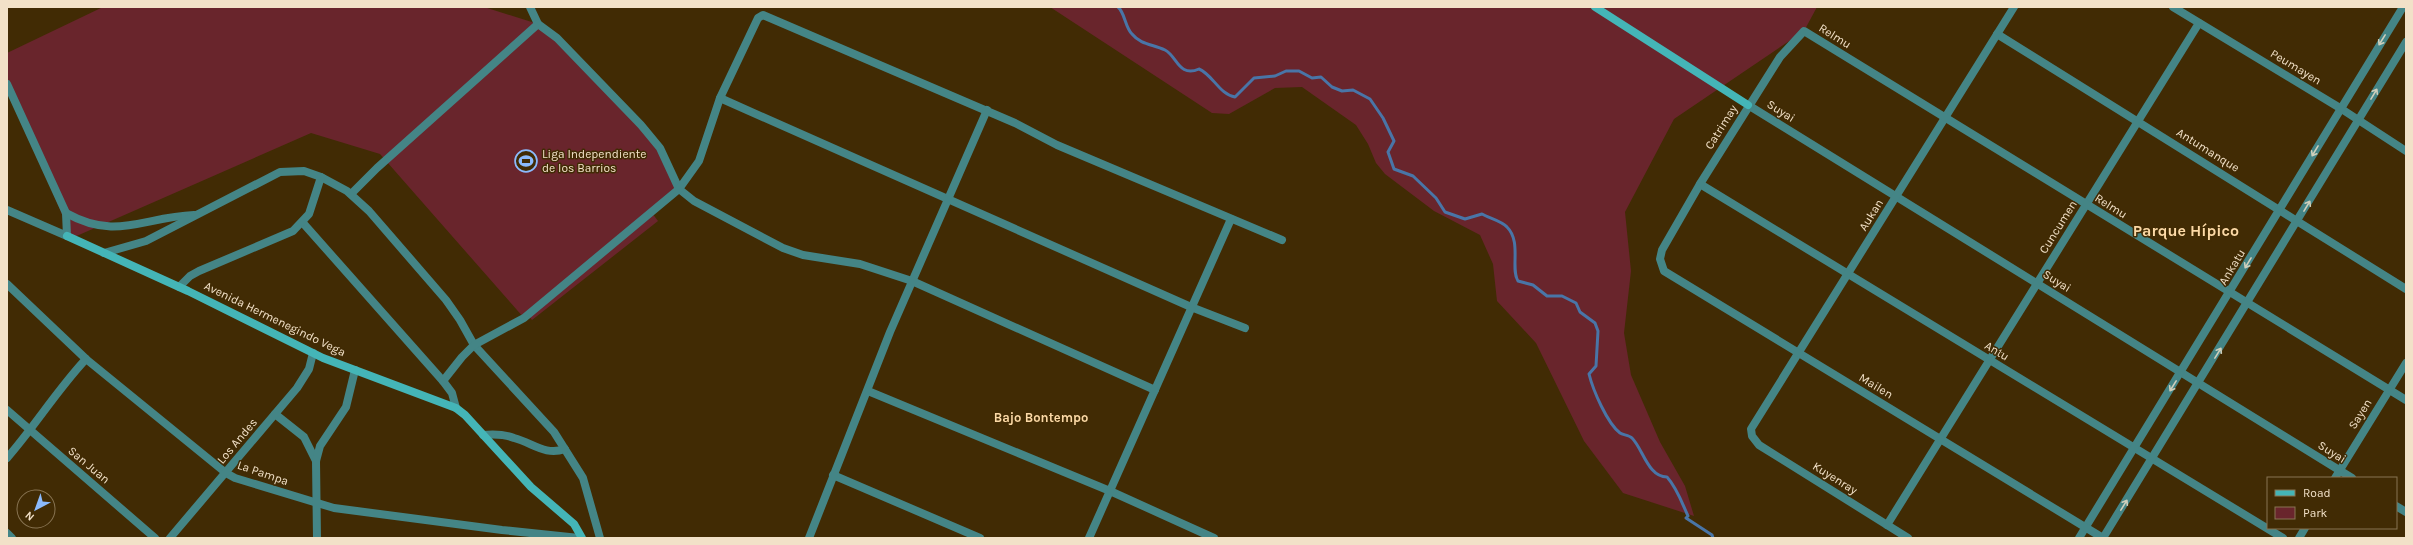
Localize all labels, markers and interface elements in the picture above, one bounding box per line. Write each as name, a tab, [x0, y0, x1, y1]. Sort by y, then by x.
street label: Relmu	[1816, 21, 1854, 51]
one-way arrow	[2378, 34, 2386, 46]
street label: Peumayen	[2268, 46, 2324, 88]
one-way arrow	[2370, 88, 2378, 100]
street label: Suyai	[1764, 97, 1798, 125]
street label: Catrimay	[1702, 102, 1740, 152]
street label: Antumanque	[2174, 125, 2242, 175]
one-way arrow	[2310, 145, 2318, 157]
place label: Liga Independiente de los Barrios	[542, 147, 646, 175]
sports icon: Liga Independiente de los Barrios	[513, 148, 539, 174]
street label: Relmu	[2092, 191, 2130, 221]
street label: Aukan	[1856, 197, 1886, 233]
street label: Cuncumen	[2036, 198, 2080, 256]
one-way arrow	[2304, 200, 2312, 212]
district label: Parque Hípico	[2133, 221, 2239, 240]
street label: Ankatu	[2216, 247, 2248, 287]
one-way arrow	[2244, 257, 2252, 268]
street label: Suyai	[2040, 267, 2074, 295]
street label: Avenida Hermenegindo Vega	[202, 279, 348, 359]
street label: Antu	[1982, 338, 2012, 364]
one-way arrow	[2214, 347, 2222, 359]
street label: Mailen	[1856, 370, 1896, 402]
one-way arrow	[2168, 380, 2176, 392]
street label: Sayen	[2345, 396, 2375, 432]
district label: Bajo Bontempo	[994, 410, 1088, 425]
street label: Los Andes	[214, 415, 260, 467]
street label: Suyai	[2315, 438, 2349, 466]
street label: San Juan	[65, 444, 113, 486]
street label: La Pampa	[236, 458, 290, 488]
street label: Kuyenray	[1810, 459, 1860, 497]
legend	[2267, 477, 2397, 529]
text: Road	[2303, 486, 2331, 500]
north arrow	[16, 489, 56, 529]
one-way arrow	[2120, 499, 2128, 511]
text: Park	[2303, 506, 2328, 520]
text: N	[23, 509, 37, 524]

